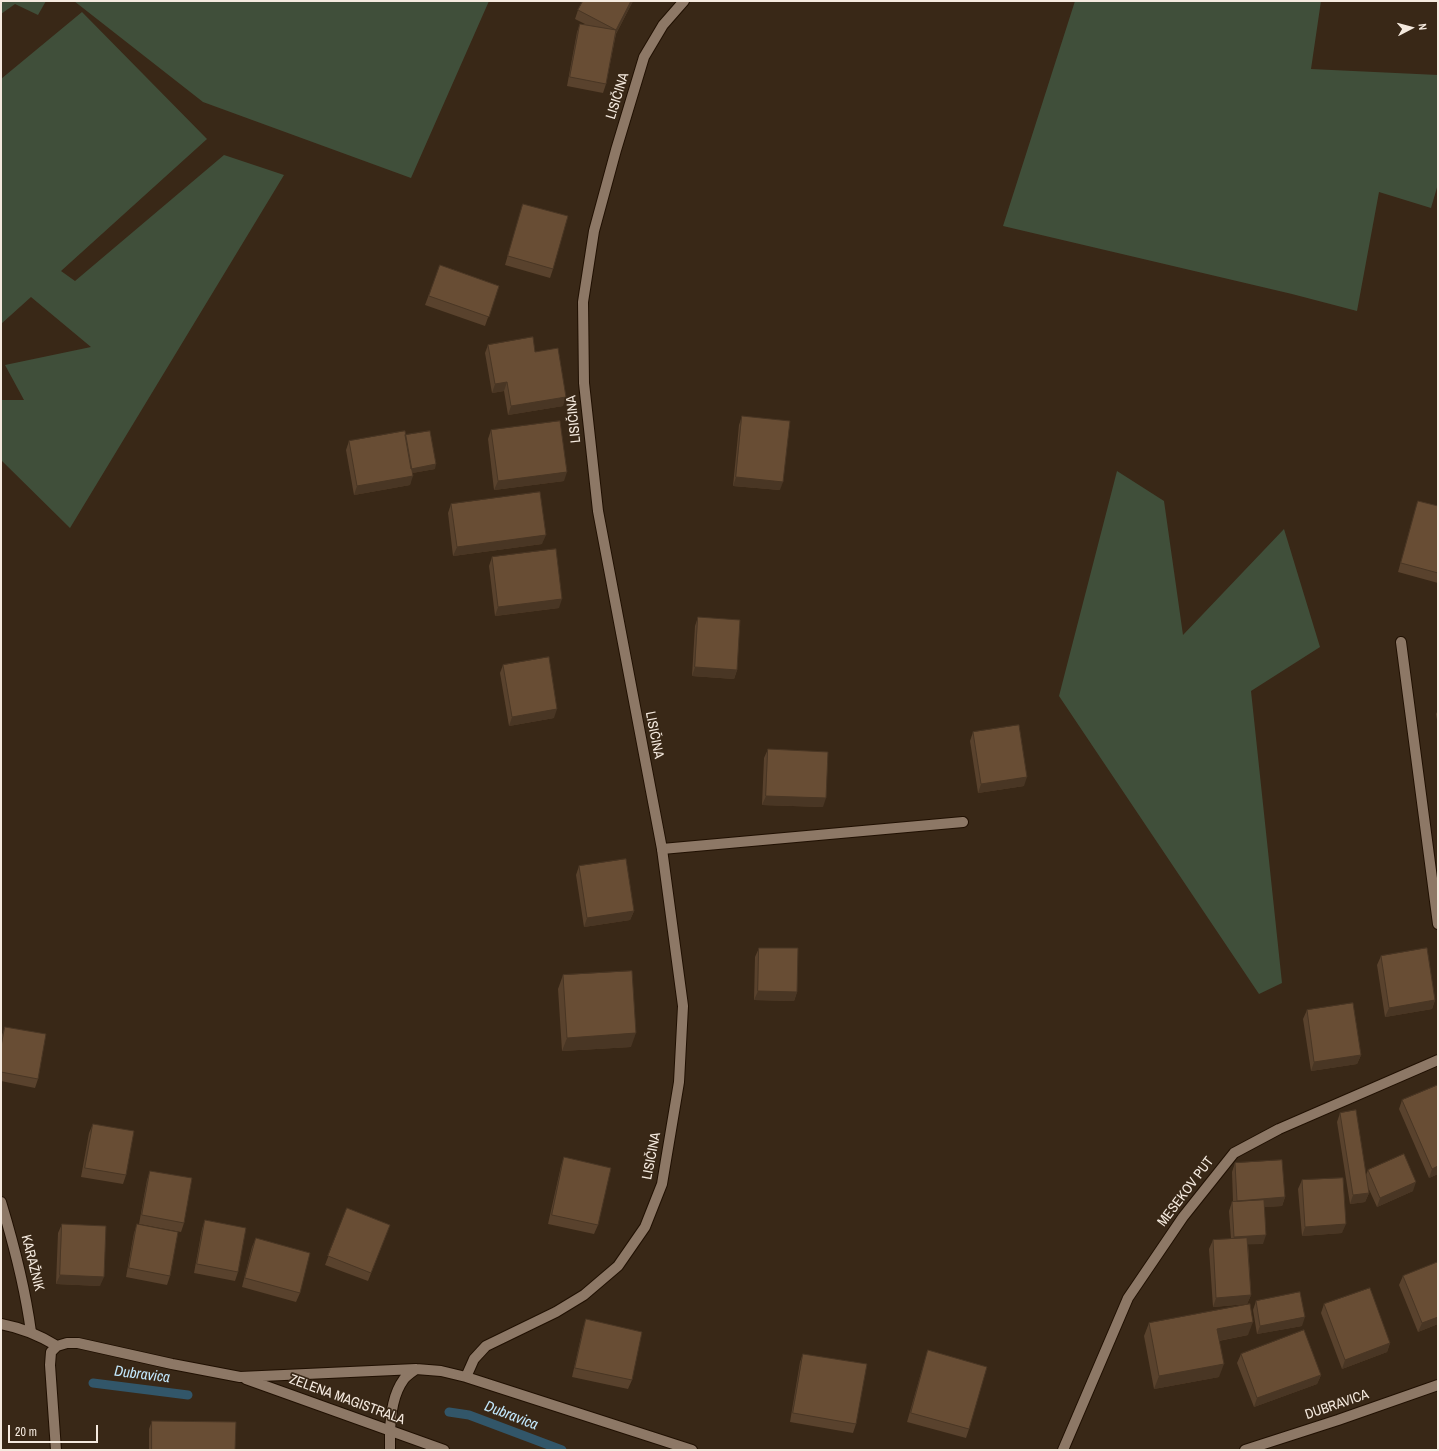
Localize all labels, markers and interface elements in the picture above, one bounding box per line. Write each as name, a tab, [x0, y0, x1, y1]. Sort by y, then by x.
north arrow	[1391, 8, 1431, 48]
text: N	[1416, 23, 1430, 31]
street label: LISIČINA	[603, 71, 633, 121]
street label: LISIČINA	[563, 394, 585, 444]
street label: LISIČINA	[641, 710, 667, 760]
street label: LISIČINA	[639, 1131, 665, 1181]
street label: MESEKOV PUT	[1154, 1154, 1218, 1230]
street label: KARAŽNIK	[17, 1233, 47, 1293]
water label: Dubravica	[113, 1363, 171, 1387]
street label: ZELENA MAGISTRALA	[287, 1371, 407, 1429]
street label: DUBRAVICA	[1303, 1386, 1371, 1424]
water label: Dubravica	[482, 1398, 540, 1434]
scale bar	[10, 1417, 100, 1443]
text: 20 m	[15, 1424, 37, 1440]

